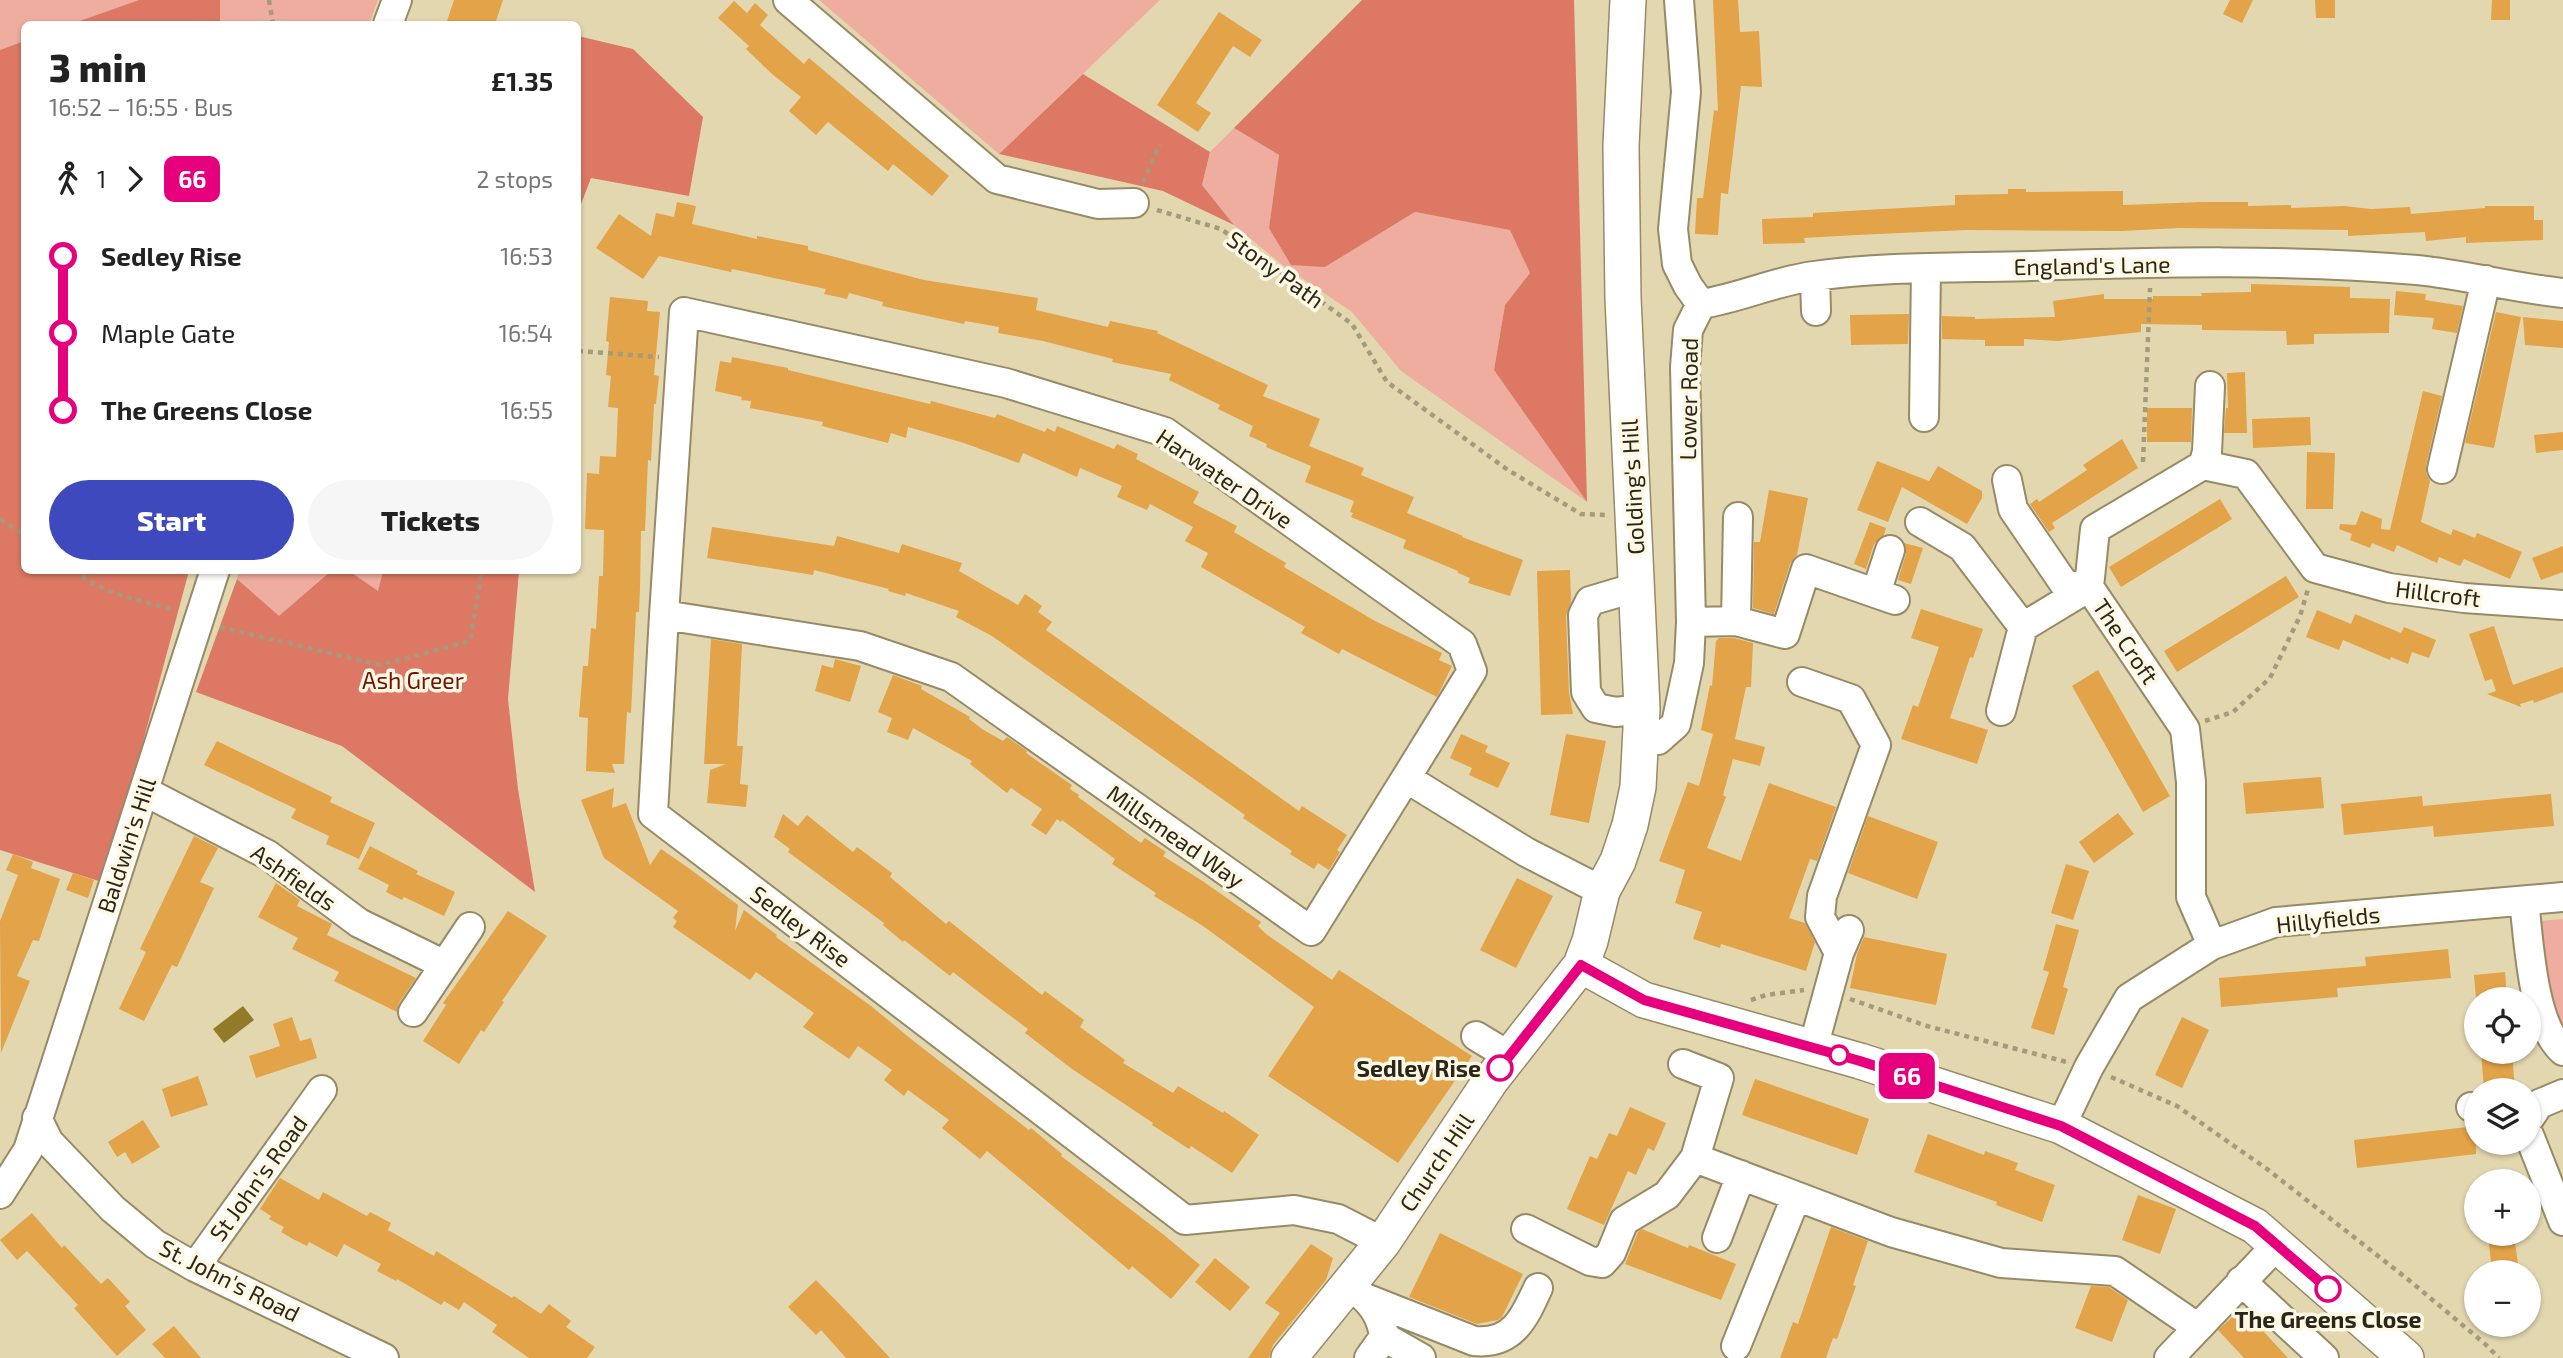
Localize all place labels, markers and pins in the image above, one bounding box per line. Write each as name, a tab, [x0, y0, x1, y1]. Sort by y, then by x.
unlabelled marker	[1829, 1045, 1849, 1065]
place label: Sedley Rise	[1357, 1054, 1481, 1082]
marker: Sedley Rise	[1487, 1055, 1513, 1081]
marker: The Greens Close	[2315, 1276, 2341, 1302]
place label: The Greens Close	[2235, 1305, 2421, 1333]

